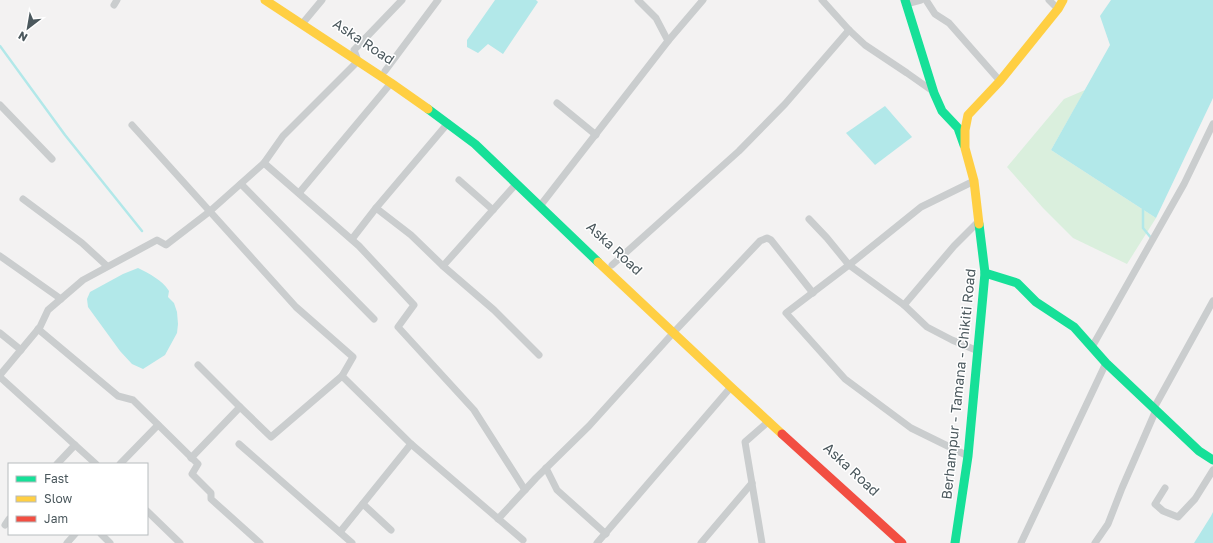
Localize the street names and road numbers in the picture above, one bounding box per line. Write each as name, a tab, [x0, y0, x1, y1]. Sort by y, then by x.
street label: Aska Road	[330, 14, 398, 68]
street label: Aska Road	[584, 218, 646, 278]
street label: Berhampur - Tamana - Chikiti Road	[937, 268, 979, 500]
street label: Aska Road	[821, 439, 883, 499]

